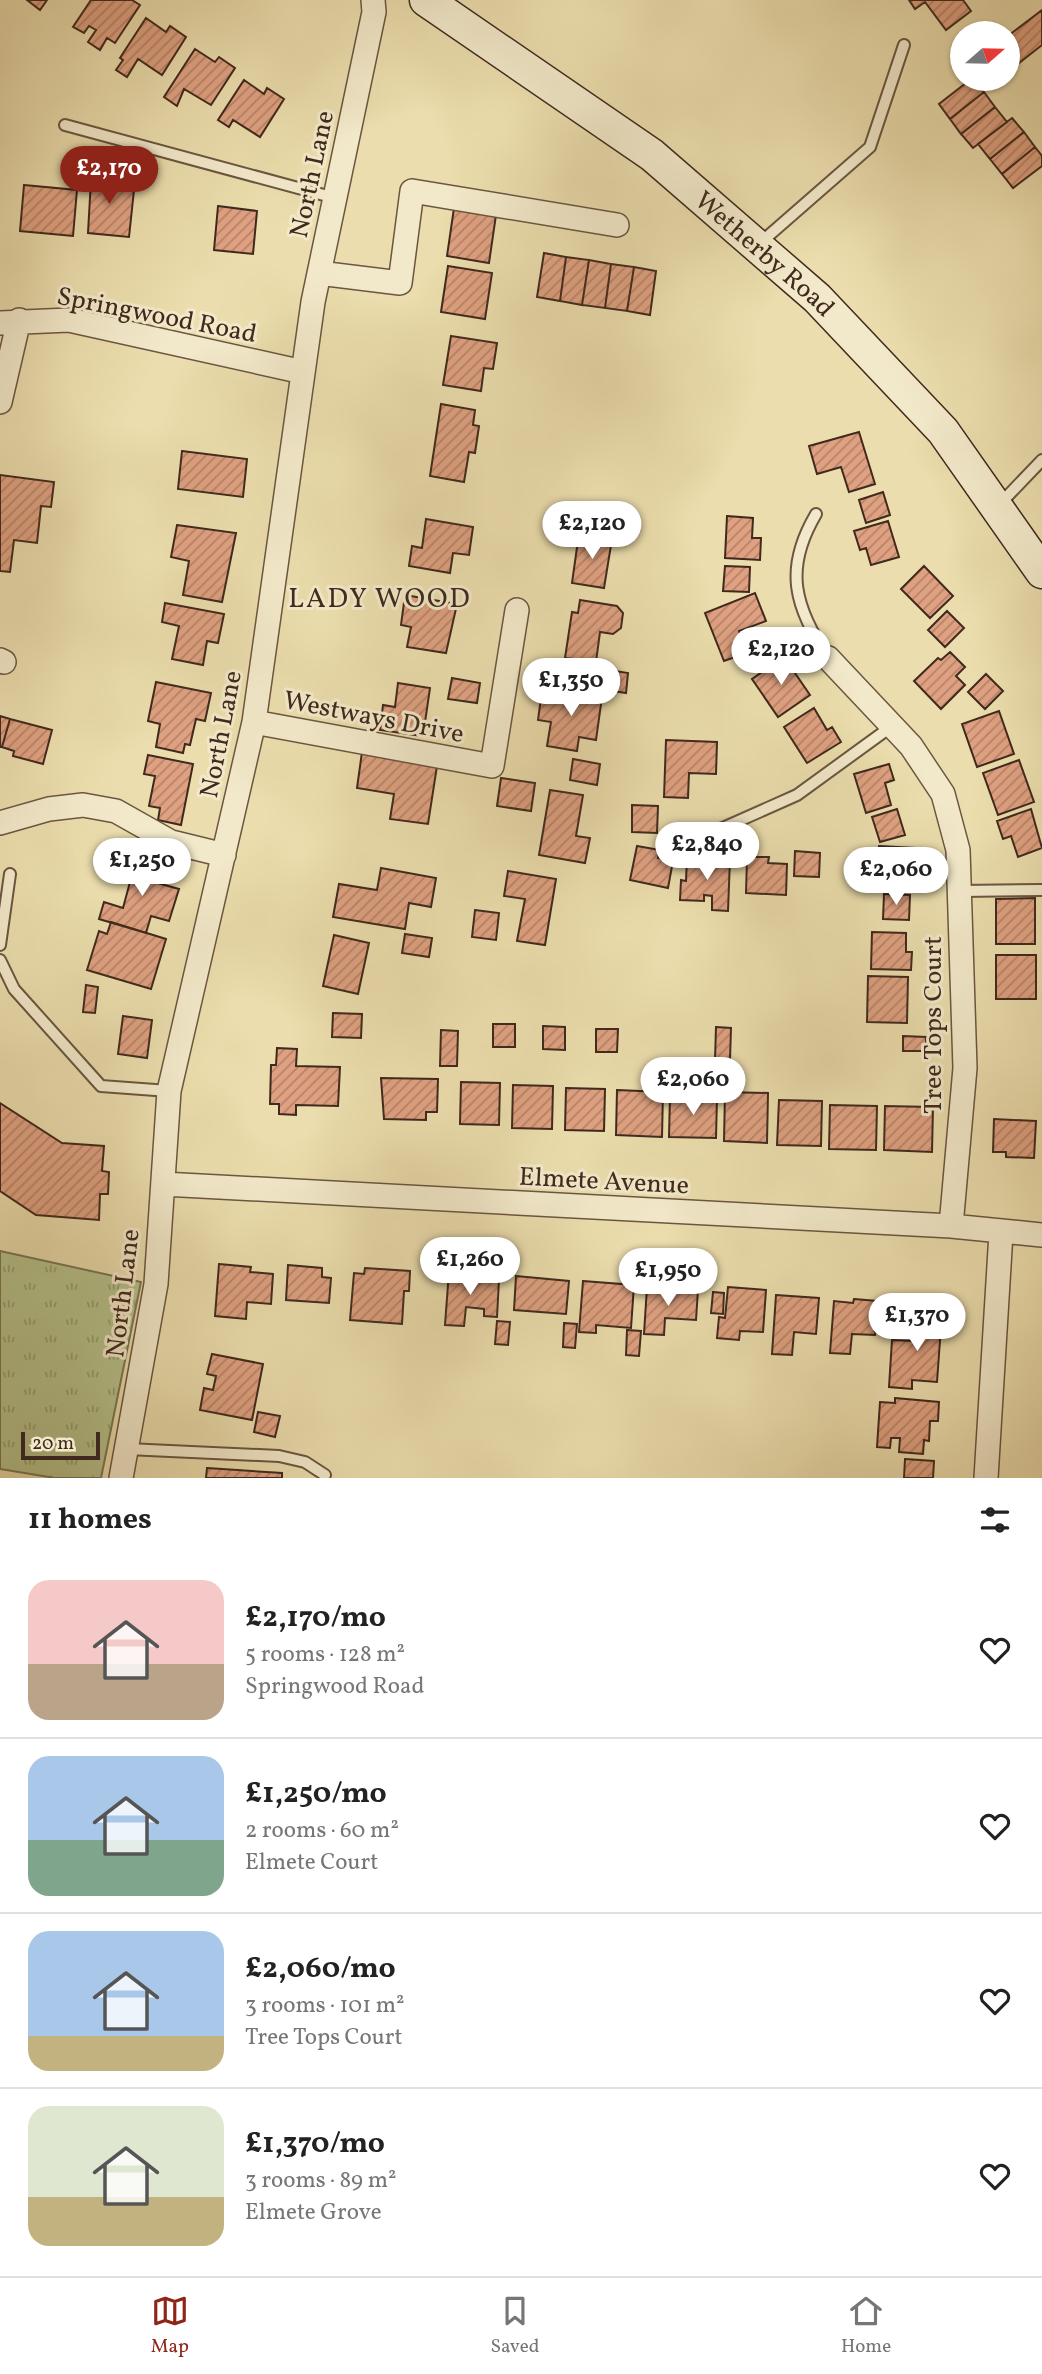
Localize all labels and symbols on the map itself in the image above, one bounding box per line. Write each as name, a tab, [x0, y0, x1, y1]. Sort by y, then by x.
north arrow	[950, 21, 1020, 91]
street label: North Lane	[282, 107, 344, 241]
pin: £2,170	[52, 146, 166, 206]
street label: Wetherby Road	[686, 184, 842, 326]
street label: Springwood Road	[54, 279, 260, 353]
pin: £2,120	[535, 502, 649, 561]
district label: LADY WOOD	[288, 580, 472, 619]
pin: £2,120	[724, 628, 838, 687]
pin: £1,350	[514, 658, 628, 718]
street label: North Lane	[192, 668, 252, 801]
street label: Westways Drive	[280, 683, 467, 753]
pin: £2,840	[650, 822, 764, 882]
pin: £1,250	[85, 838, 199, 898]
pin: £2,060	[839, 848, 953, 907]
street label: Tree Tops Court	[916, 936, 952, 1114]
pin: £2,060	[636, 1058, 750, 1117]
street label: Elmete Avenue	[518, 1160, 690, 1204]
street label: North Lane	[98, 1227, 150, 1360]
pin: £1,260	[413, 1238, 527, 1297]
pin: £1,950	[611, 1248, 725, 1308]
pin: £1,370	[860, 1294, 974, 1353]
scale bar	[21, 1429, 100, 1461]

